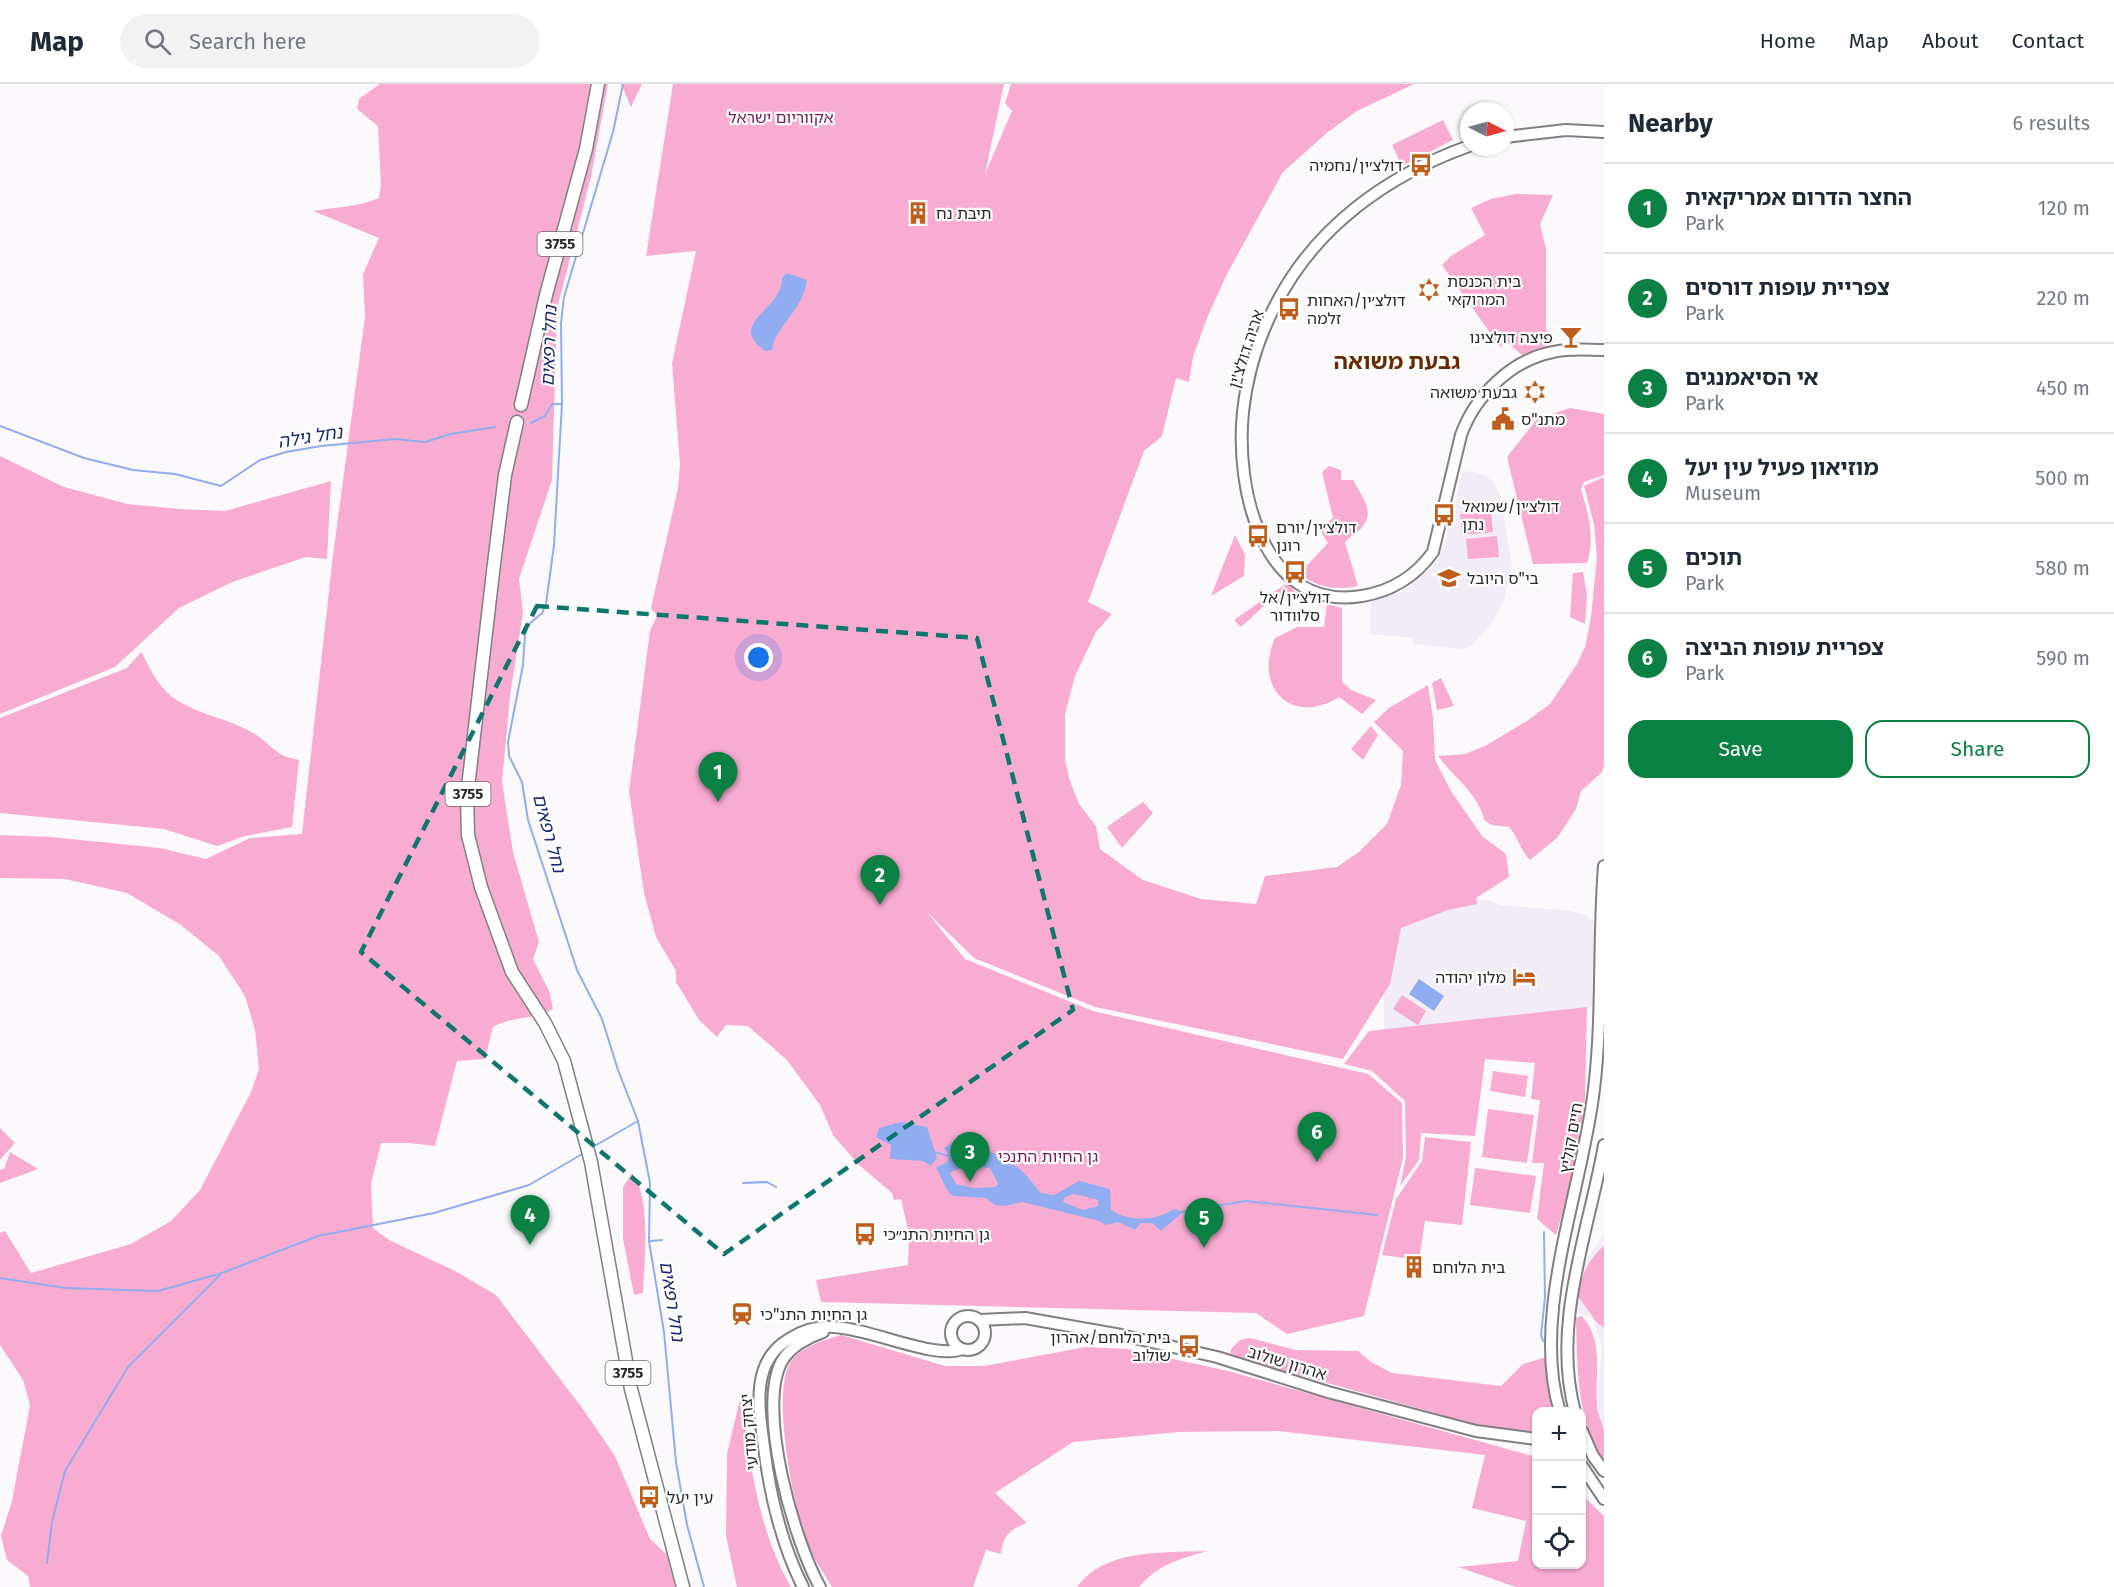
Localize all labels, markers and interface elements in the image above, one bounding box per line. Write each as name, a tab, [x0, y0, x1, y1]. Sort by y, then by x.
search box	[120, 14, 540, 68]
text: Map	[30, 25, 84, 58]
icon: search	[141, 25, 174, 58]
text: Search here	[189, 28, 307, 55]
text: Home	[1760, 28, 1816, 54]
text: Map	[1849, 28, 1889, 54]
text: About	[1922, 28, 1979, 54]
text: Contact	[2012, 28, 2084, 54]
north arrow	[1460, 102, 1514, 156]
park label: אקווריום ישראל	[728, 108, 834, 127]
text: Nearby	[1628, 108, 1713, 139]
text: 6 results	[2013, 111, 2090, 135]
bus stop icon: דולצ׳ין/נחמיה	[1408, 152, 1434, 178]
place label: דולצ׳ין/נחמיה	[1309, 156, 1403, 175]
text: החצר הדרום אמריקאית	[1685, 184, 1912, 211]
text: 1	[1643, 196, 1652, 220]
text: 120 m	[2038, 196, 2090, 220]
building icon: תיבת נח	[905, 200, 931, 226]
place label: תיבת נח	[936, 204, 991, 223]
text: Park	[1685, 211, 1724, 235]
road number: 3755	[538, 232, 582, 256]
place label: בית הכנסת המרוקאי	[1447, 272, 1521, 309]
text: צפריית עופות דורסים	[1685, 274, 1890, 301]
synagogue icon: בית הכנסת המרוקאי	[1416, 277, 1442, 303]
text: 2	[1642, 286, 1653, 310]
text: 220 m	[2037, 286, 2090, 310]
place label: דולצ׳ין/האחות זלמה	[1307, 291, 1406, 328]
bus stop icon: דולצ׳ין/האחות זלמה	[1276, 296, 1302, 322]
text: Park	[1685, 301, 1724, 325]
water label: נחל רפאים	[537, 304, 561, 387]
street label: אריה דולצ'ין	[1224, 307, 1268, 391]
bar icon: פיצה דולצינו	[1558, 324, 1584, 350]
place label: פיצה דולצינו	[1469, 328, 1553, 347]
district label: גבעת משואה	[1334, 348, 1460, 375]
text: אי הסיאמנגים	[1685, 364, 1819, 391]
text: 3	[1642, 376, 1653, 400]
text: 450 m	[2036, 376, 2090, 400]
synagogue icon: גבעת משואה	[1522, 379, 1548, 405]
place label: גבעת משואה	[1430, 383, 1517, 402]
text: Park	[1685, 391, 1724, 415]
public building icon: מתנ"ס	[1490, 406, 1516, 432]
place label: מתנ"ס	[1521, 410, 1565, 429]
water label: נחל גילה	[276, 421, 345, 453]
text: מוזיאון פעיל עין יעל	[1685, 454, 1879, 481]
text: 4	[1642, 466, 1653, 490]
text: 500 m	[2035, 466, 2090, 490]
text: Museum	[1685, 481, 1761, 505]
place label: דולצ׳ין/שמואל נתן	[1462, 497, 1560, 534]
bus stop icon: דולצ׳ין/שמואל נתן	[1431, 502, 1457, 528]
place label: דולצ׳ין/יורם רונן	[1276, 518, 1357, 555]
bus stop icon: דולצ׳ין/יורם רונן	[1245, 523, 1271, 549]
text: תוכים	[1685, 544, 1742, 571]
text: 5	[1642, 556, 1653, 580]
text: 580 m	[2035, 556, 2090, 580]
bus stop icon: דולצ׳ין/אל סלוודור	[1282, 559, 1308, 585]
school or university icon: בי"ס היובל	[1436, 565, 1462, 591]
place label: בי"ס היובל	[1467, 569, 1539, 588]
text: Park	[1685, 571, 1724, 595]
place label: דולצ׳ין/אל סלוודור	[1260, 588, 1331, 625]
text: צפריית עופות הביצה	[1685, 634, 1884, 661]
your location	[744, 643, 773, 672]
text: 6	[1642, 646, 1653, 670]
text: 590 m	[2036, 646, 2090, 670]
text: Park	[1685, 661, 1724, 685]
button: Save	[1628, 720, 1853, 778]
button: Share	[1865, 720, 2090, 778]
pin: 1	[698, 752, 738, 802]
road number: 3755	[446, 782, 490, 806]
water label: נחל רפאים	[528, 791, 570, 876]
pin: 2	[860, 856, 900, 905]
hotel icon: מלון יהודה	[1511, 964, 1537, 990]
place label: מלון יהודה	[1435, 968, 1506, 987]
street label: חיים קוליץ	[1555, 1101, 1587, 1175]
pin: 6	[1298, 1112, 1336, 1162]
pin: 3	[950, 1132, 990, 1182]
park label: גן החיות התנכי	[998, 1147, 1098, 1166]
pin: 4	[510, 1196, 550, 1245]
pin: 5	[1184, 1198, 1224, 1248]
bus stop icon: גן החיות התנ״כי	[852, 1221, 878, 1247]
place label: גן החיות התנ״כי	[883, 1225, 990, 1244]
building icon: בית הלוחם	[1401, 1254, 1427, 1280]
place label: בית הלוחם	[1432, 1258, 1506, 1277]
water label: נחל רפאים	[655, 1259, 689, 1344]
station icon: גן החיות התנ"כי	[729, 1301, 755, 1327]
place label: גן החיות התנ"כי	[760, 1305, 867, 1324]
place label: בית הלוחם/אהרון שולוב	[1051, 1328, 1171, 1365]
bus stop icon: בית הלוחם/אהרון שולוב	[1176, 1333, 1202, 1359]
street label: אהרון שולוב	[1245, 1342, 1329, 1384]
road number: 3755	[606, 1361, 650, 1385]
street label: יצחק מודעי	[736, 1393, 762, 1471]
map controls	[1532, 1407, 1586, 1569]
button: +	[1532, 1407, 1586, 1461]
button: −	[1532, 1461, 1586, 1515]
bus stop icon: עין יעל	[636, 1484, 662, 1510]
place label: עין יעל	[667, 1488, 713, 1507]
button: locate	[1532, 1515, 1586, 1569]

